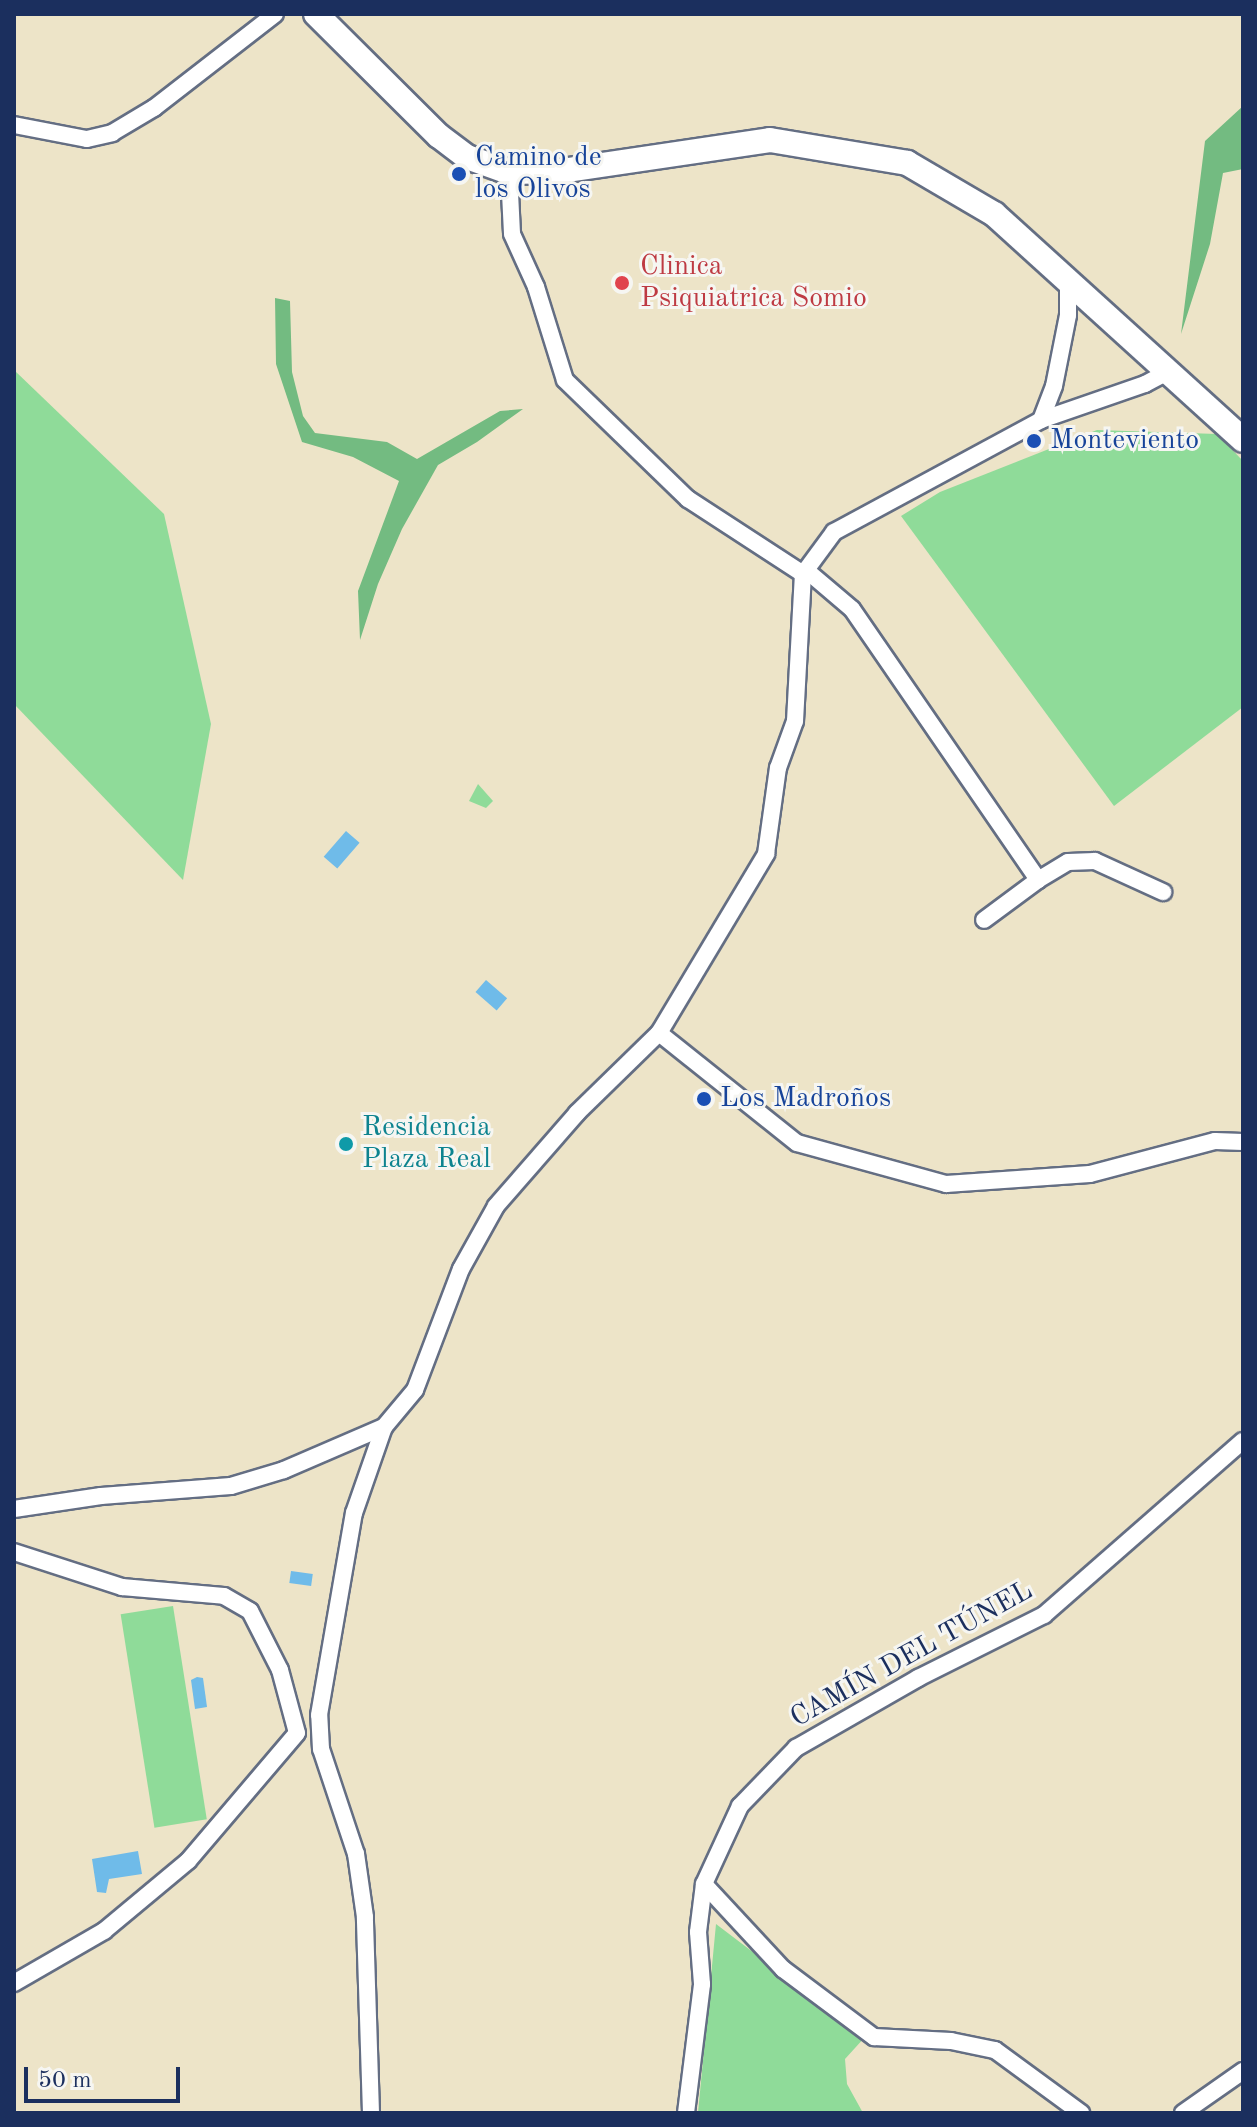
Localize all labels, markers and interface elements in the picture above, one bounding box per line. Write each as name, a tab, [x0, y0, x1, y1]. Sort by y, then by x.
place label: Camino de los Olivos	[475, 141, 602, 207]
marker: Camino de los Olivos	[450, 165, 468, 183]
place label: Clinica Psiquiatrica Somio	[640, 250, 867, 316]
marker: Clinica Psiquiatrica Somio	[611, 272, 633, 294]
place label: Monteviento	[1050, 424, 1199, 458]
marker: Monteviento	[1025, 432, 1043, 450]
place label: Los Madroños	[720, 1082, 891, 1116]
marker: Los Madroños	[695, 1090, 713, 1108]
place label: Residencia Plaza Real	[362, 1111, 491, 1177]
marker: Residencia Plaza Real	[337, 1135, 355, 1153]
street label: CAMÍN DEL TÚNEL	[785, 1574, 1039, 1736]
scale bar	[28, 2051, 184, 2101]
text: 50 m	[38, 2069, 92, 2093]

